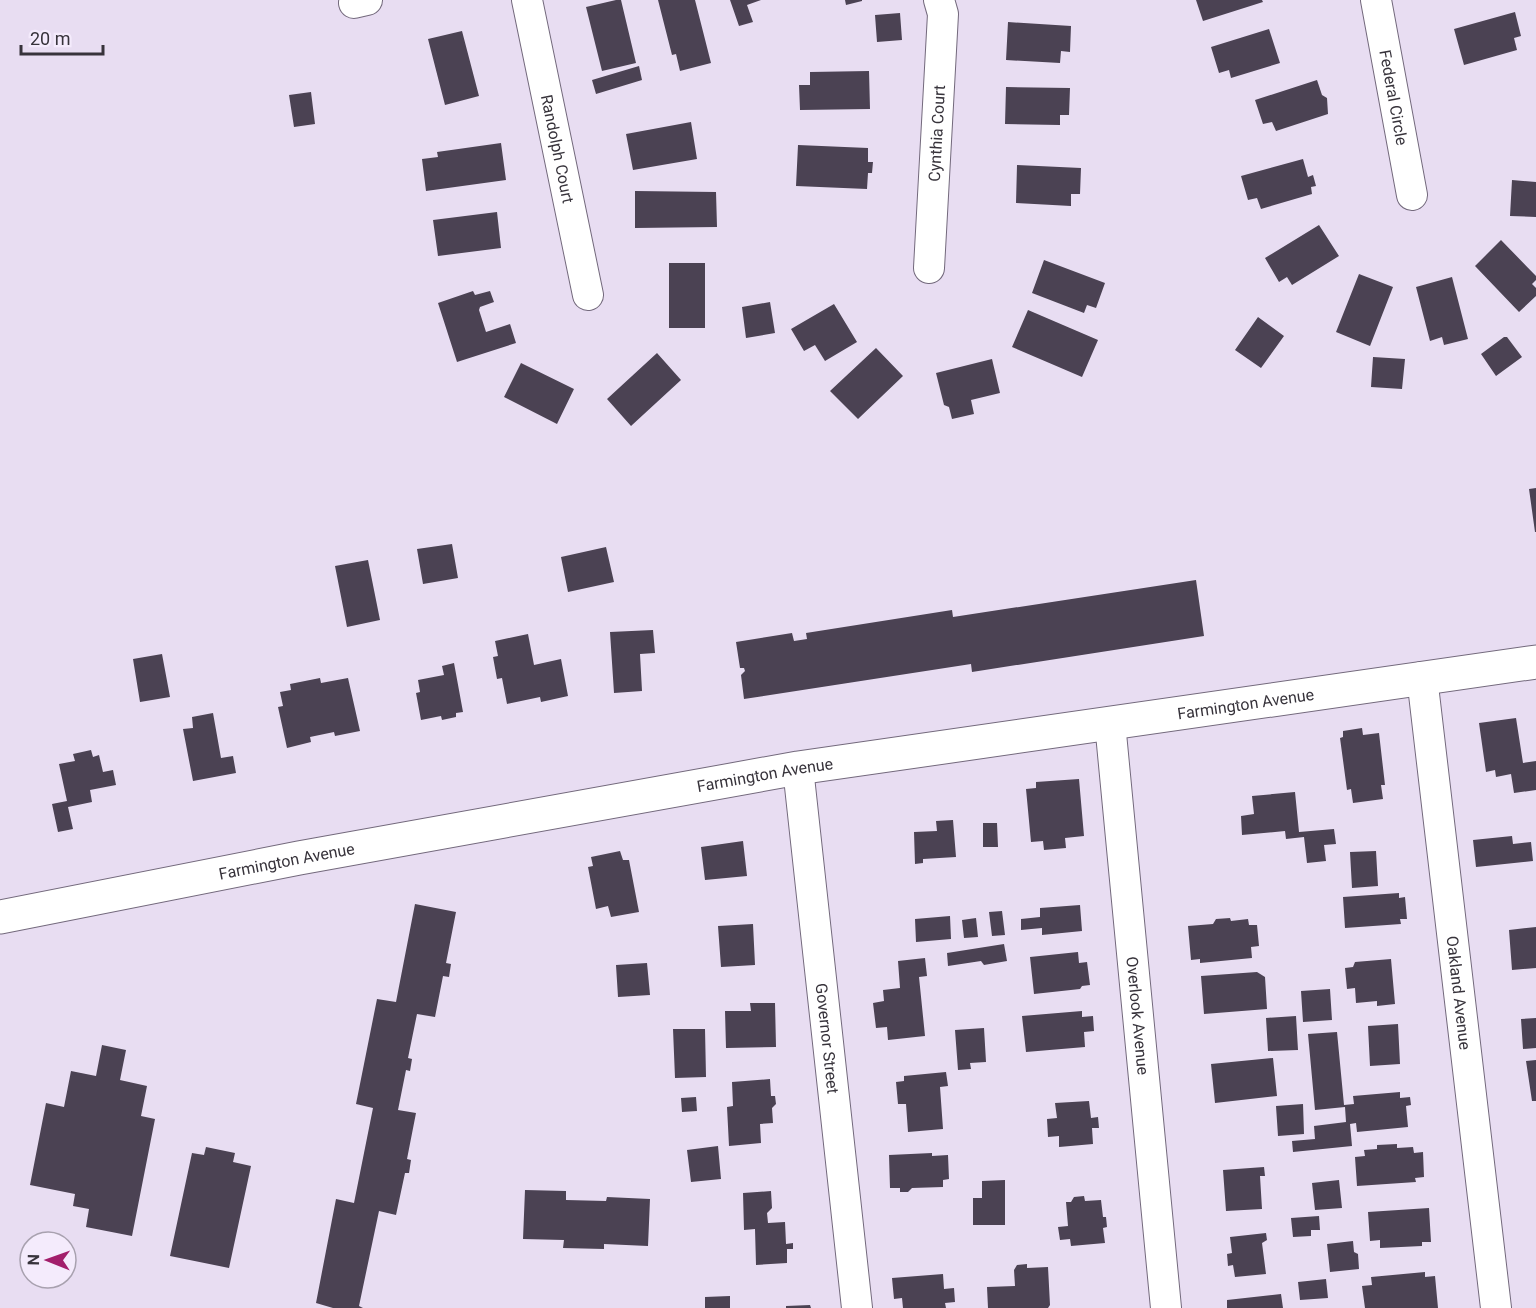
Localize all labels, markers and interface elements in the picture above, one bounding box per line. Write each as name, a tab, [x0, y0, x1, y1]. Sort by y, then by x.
scale bar	[21, 18, 104, 56]
text: 20 m	[30, 28, 70, 49]
street label: Federal Circle	[1376, 48, 1412, 147]
street label: Cynthia Court	[924, 84, 949, 182]
street label: Randolph Court	[537, 93, 578, 205]
street label: Farmington Avenue	[1176, 685, 1315, 723]
street label: Farmington Avenue	[695, 754, 834, 796]
street label: Farmington Avenue	[217, 839, 356, 883]
street label: Oakland Avenue	[1443, 935, 1475, 1051]
street label: Overlook Avenue	[1123, 955, 1153, 1076]
street label: Governor Street	[812, 982, 843, 1095]
north arrow	[18, 1230, 78, 1290]
text: N	[24, 1254, 43, 1266]

